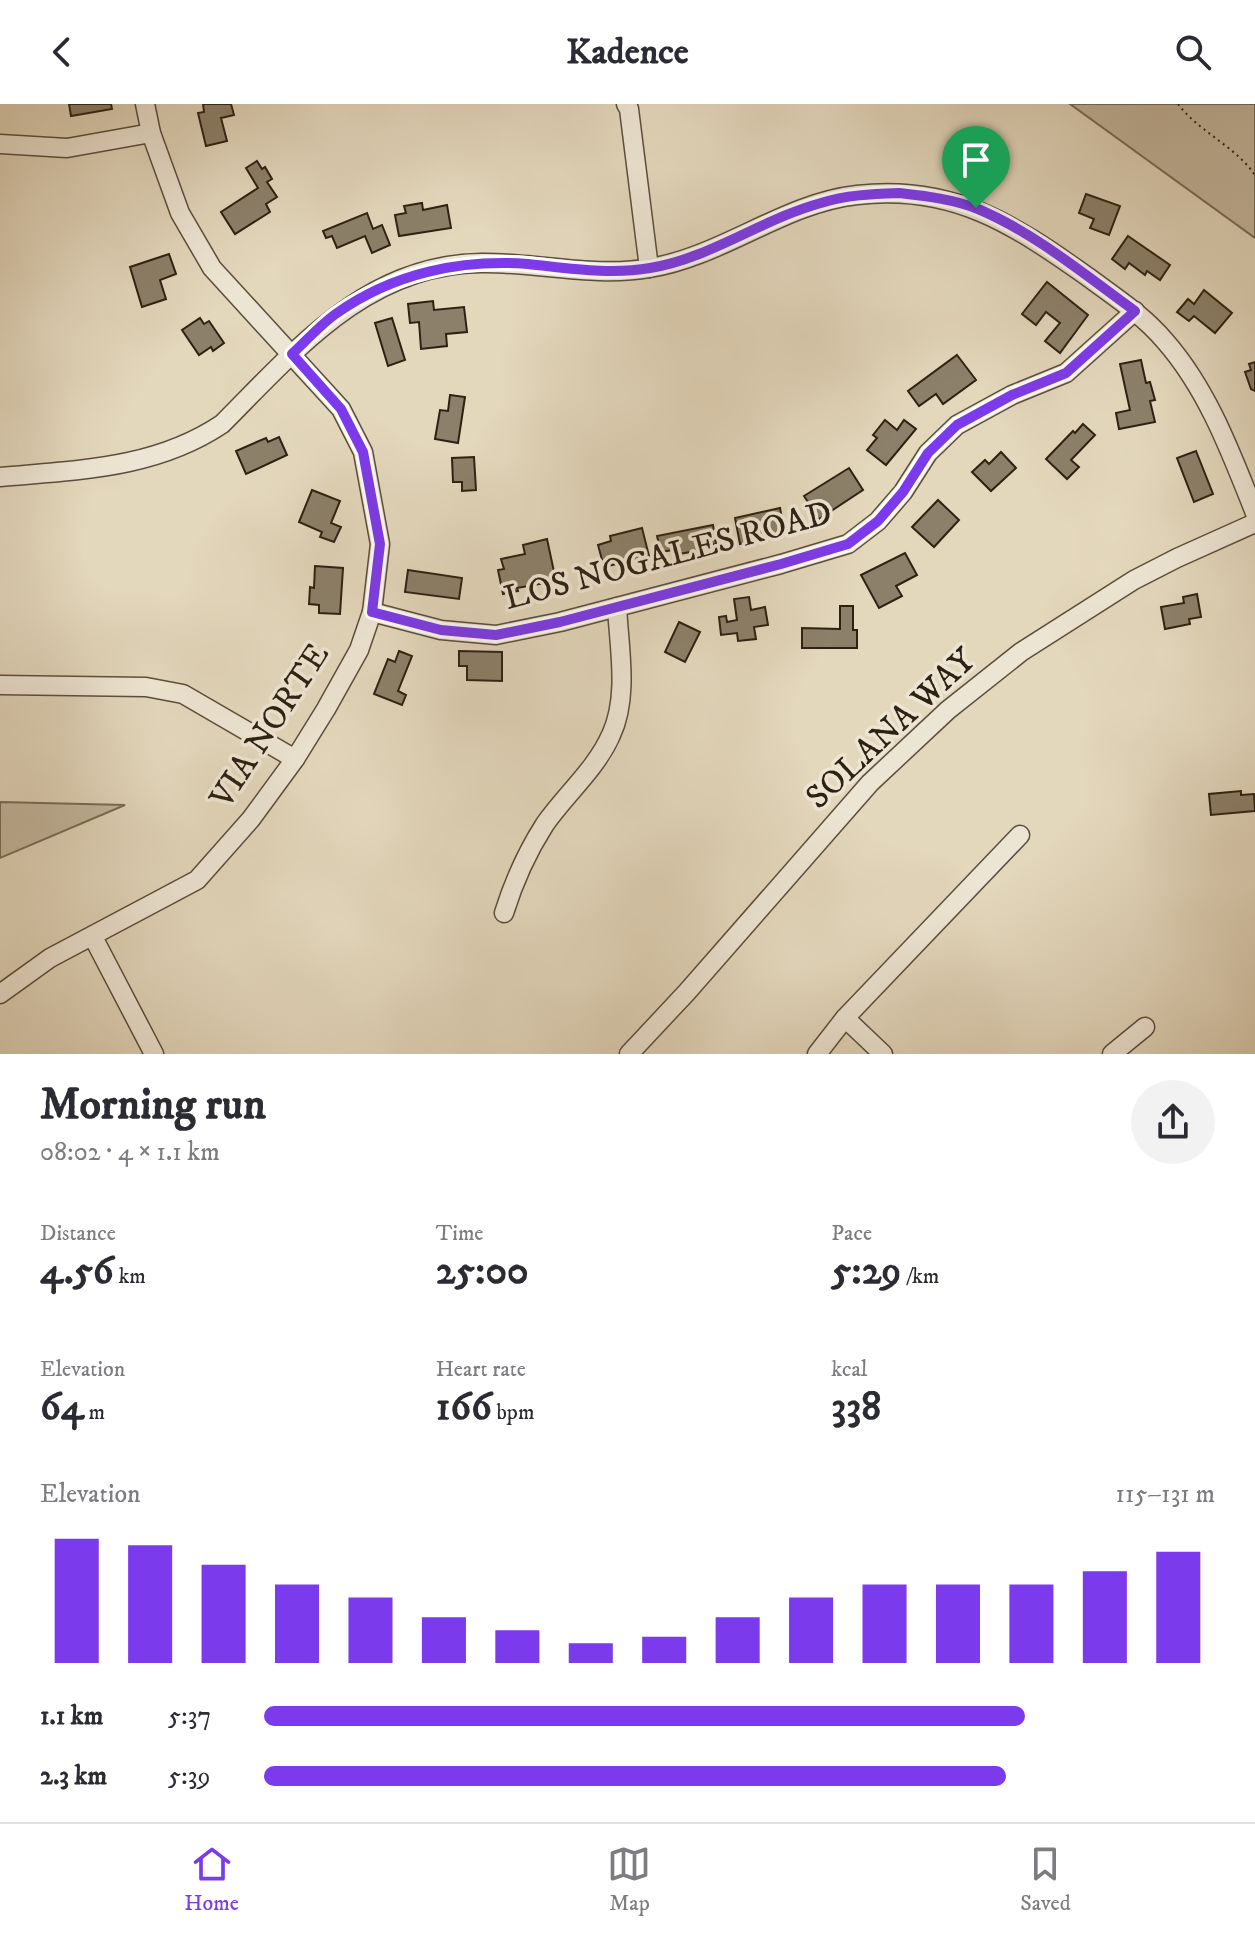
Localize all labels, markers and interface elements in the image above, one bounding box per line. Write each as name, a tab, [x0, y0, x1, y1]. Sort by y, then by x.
icon: back	[40, 30, 84, 74]
text: Kadence	[566, 30, 689, 75]
icon: search	[1171, 30, 1215, 74]
pin	[942, 126, 1010, 208]
icon: arrive	[954, 138, 998, 182]
street label: LOS NOGALES ROAD	[500, 492, 836, 620]
street label: VIA NORTE	[201, 636, 339, 817]
street label: SOLANA WAY	[797, 639, 985, 818]
text: Morning run	[40, 1078, 266, 1133]
button: share	[1131, 1080, 1215, 1164]
text: 08:02 · 4 × 1.1 km	[40, 1136, 220, 1169]
text: Distance	[40, 1220, 116, 1247]
text: Time	[436, 1220, 483, 1247]
text: Pace	[831, 1220, 872, 1247]
text: 4.56	[40, 1247, 114, 1297]
text: 25:00	[436, 1247, 528, 1297]
text: 5:29	[831, 1247, 901, 1297]
text: km	[114, 1263, 146, 1290]
text: /km	[901, 1263, 939, 1290]
text: Elevation	[40, 1356, 125, 1383]
text: Heart rate	[436, 1356, 526, 1383]
text: kcal	[831, 1356, 867, 1383]
text: 64	[40, 1383, 84, 1433]
text: 166	[436, 1383, 492, 1433]
text: 338	[831, 1383, 881, 1433]
text: m	[84, 1399, 105, 1426]
text: bpm	[492, 1399, 534, 1426]
text: Elevation	[40, 1478, 141, 1511]
text: 115–131 m	[1116, 1478, 1215, 1511]
text: 1.1 km	[40, 1700, 103, 1733]
text: 5:37	[168, 1700, 211, 1733]
text: 2.3 km	[40, 1760, 107, 1793]
text: 5:39	[168, 1760, 210, 1793]
tab: Home	[184, 1842, 239, 1917]
tab: Map	[607, 1842, 651, 1917]
tab: Saved	[1020, 1842, 1071, 1917]

